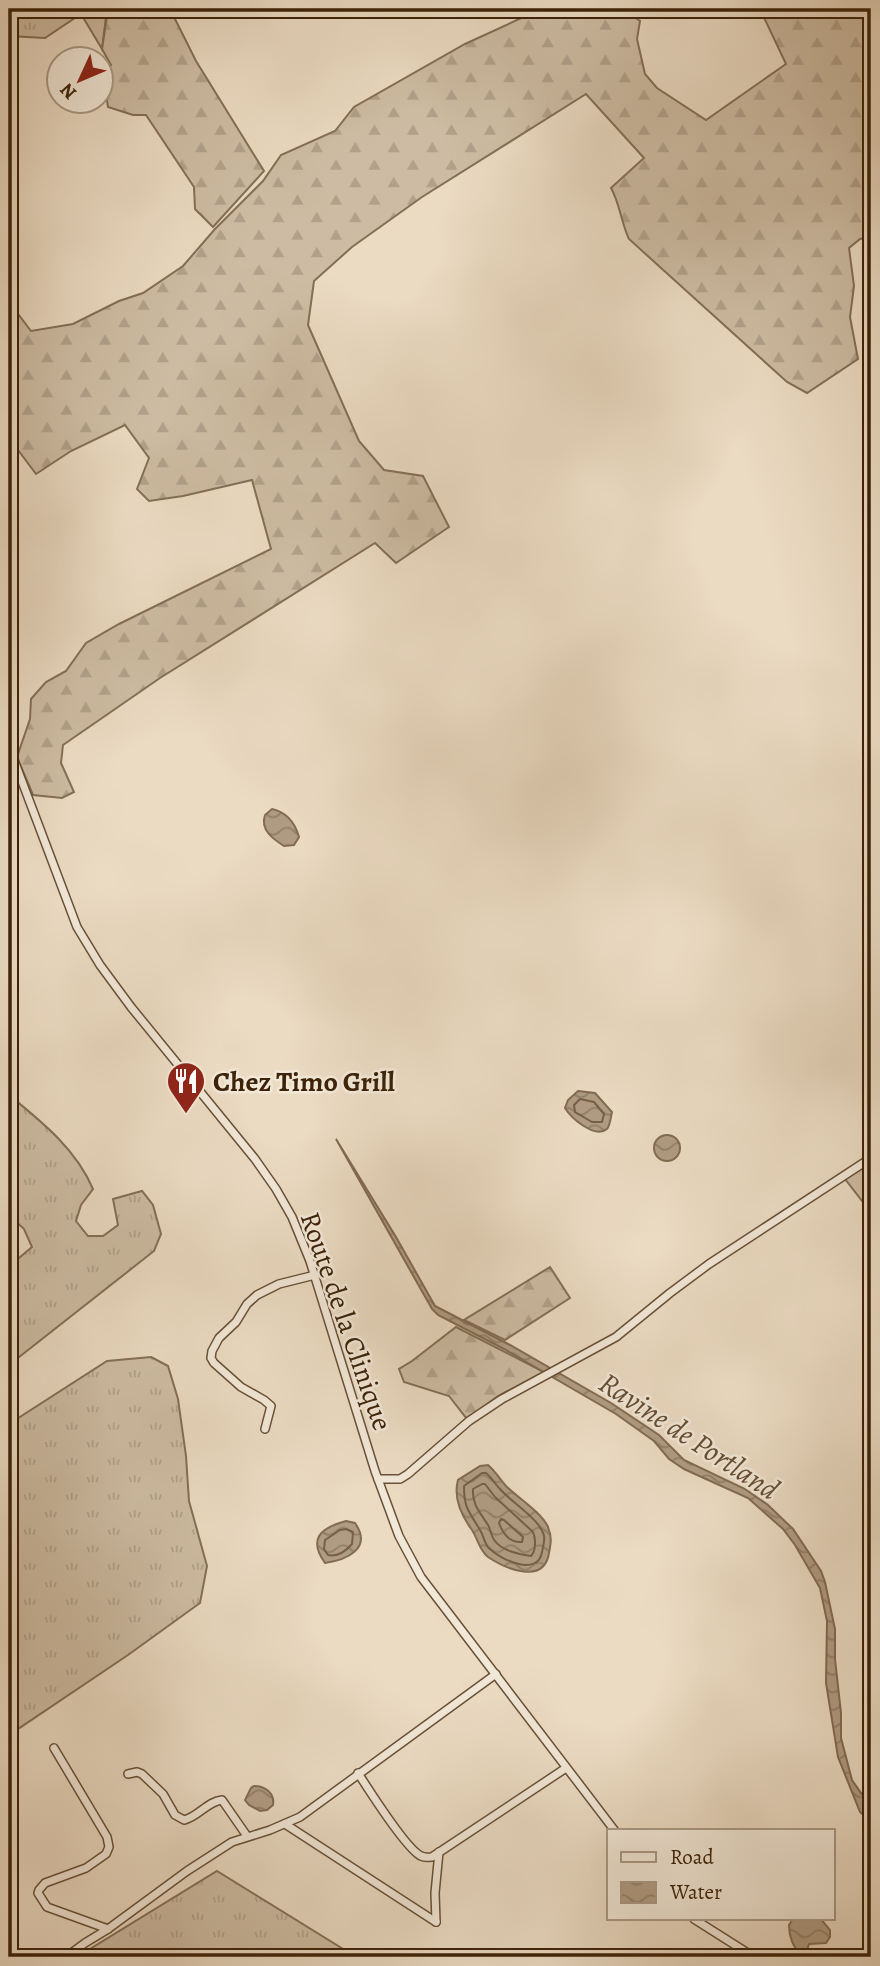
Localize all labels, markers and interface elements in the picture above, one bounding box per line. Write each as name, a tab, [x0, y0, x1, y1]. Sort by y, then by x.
north arrow	[46, 46, 116, 116]
text: N	[54, 77, 83, 105]
restaurant icon: Chez Timo Grill	[165, 1060, 207, 1115]
place label: Chez Timo Grill	[213, 1063, 396, 1101]
street label: Route de la Clinique	[291, 1207, 401, 1436]
water label: Ravine de Portland	[591, 1363, 787, 1509]
legend	[607, 1829, 834, 1920]
text: Road	[670, 1843, 714, 1871]
text: Water	[669, 1878, 722, 1906]

